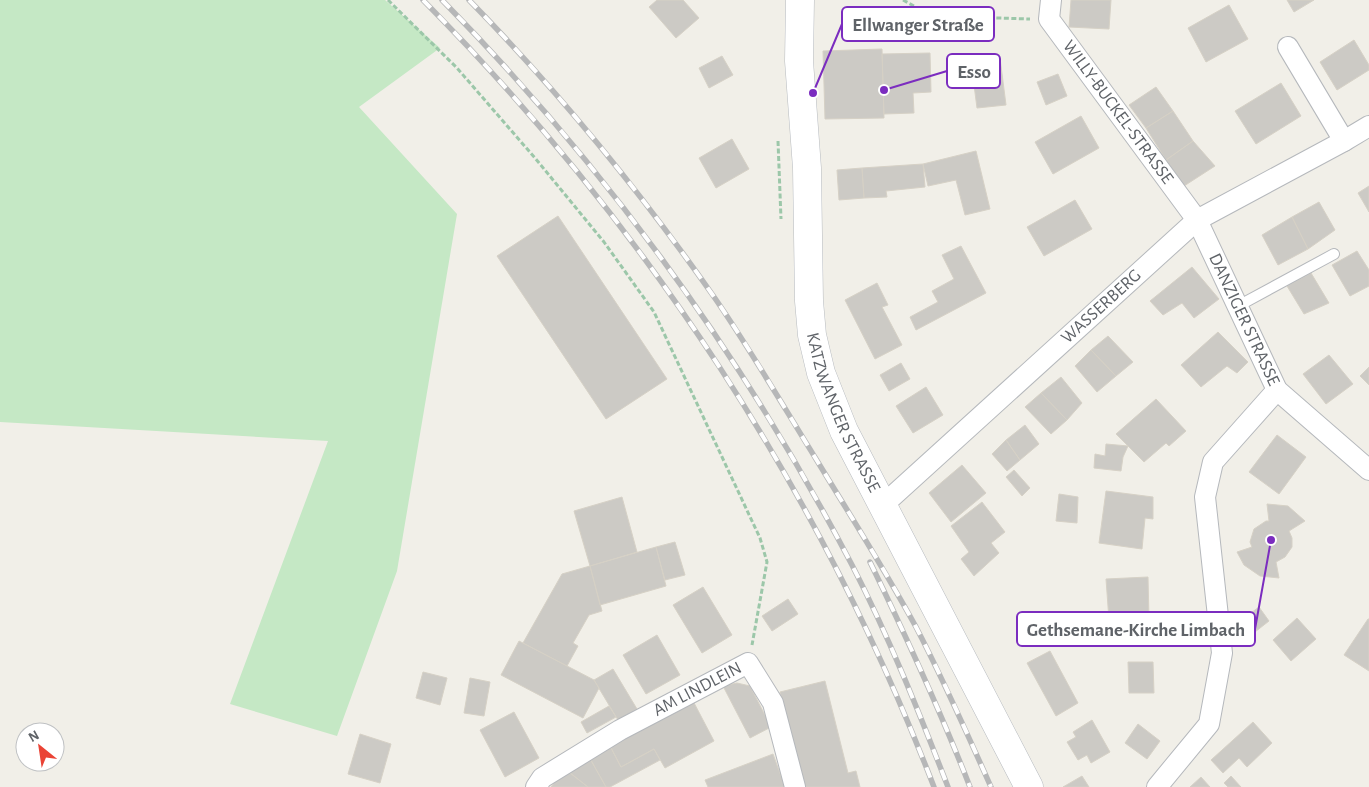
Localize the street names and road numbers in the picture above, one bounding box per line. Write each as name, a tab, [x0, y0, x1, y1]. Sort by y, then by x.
street label: WILLY-BUCKEL-STRASSE	[1059, 37, 1177, 188]
street label: DANZIGER STRASSE	[1205, 251, 1283, 389]
street label: WASSERBERG	[1058, 266, 1145, 347]
street label: KATZWANGER STRASSE	[803, 331, 883, 496]
street label: AM LINDLEIN	[650, 659, 745, 720]

